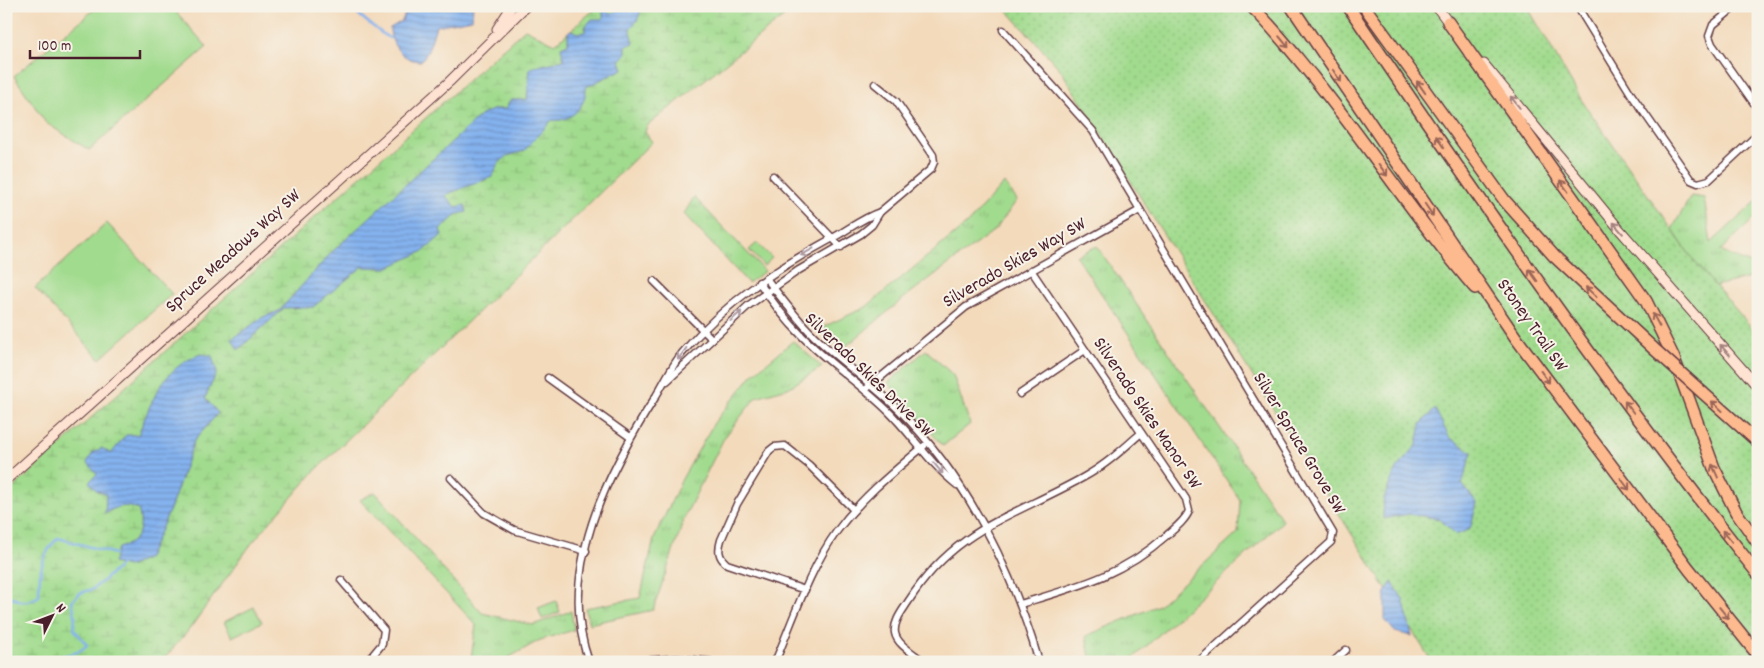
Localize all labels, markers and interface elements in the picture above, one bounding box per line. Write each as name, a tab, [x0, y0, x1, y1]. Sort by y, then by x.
scale bar	[30, 28, 140, 60]
one-way arrow	[1278, 35, 1290, 48]
text: 100 m	[38, 36, 71, 58]
one-way arrow	[1333, 68, 1343, 82]
one-way arrow	[1416, 80, 1426, 94]
one-way arrow	[1510, 96, 1521, 109]
one-way arrow	[1435, 136, 1445, 150]
one-way arrow	[1378, 163, 1389, 176]
one-way arrow	[1559, 179, 1569, 193]
street label: Spruce Meadows Way SW	[160, 184, 308, 320]
one-way arrow	[1424, 203, 1434, 217]
street label: Silverado Skies Way SW	[938, 212, 1092, 316]
one-way arrow	[1613, 222, 1624, 235]
one-way arrow	[800, 248, 815, 257]
one-way arrow	[1528, 269, 1538, 283]
street label: Stoney Trail SW	[1489, 274, 1573, 378]
one-way arrow	[1585, 286, 1598, 298]
street label: Silverado Skies Drive SW	[797, 307, 939, 445]
one-way arrow	[730, 310, 743, 322]
one-way arrow	[1651, 312, 1661, 327]
street label: Silverado Skies Manor SW	[1085, 332, 1207, 496]
one-way arrow	[1719, 344, 1731, 357]
one-way arrow	[677, 347, 687, 361]
street label: Silver Spruce Grove SW	[1245, 368, 1351, 520]
one-way arrow	[1540, 370, 1550, 384]
one-way arrow	[1624, 400, 1634, 414]
one-way arrow	[1711, 400, 1724, 412]
one-way arrow	[933, 461, 944, 474]
one-way arrow	[1710, 464, 1720, 479]
one-way arrow	[1619, 477, 1630, 490]
one-way arrow	[1722, 530, 1733, 543]
north arrow	[28, 590, 78, 640]
text: N	[50, 599, 70, 618]
one-way arrow	[1719, 606, 1730, 619]

